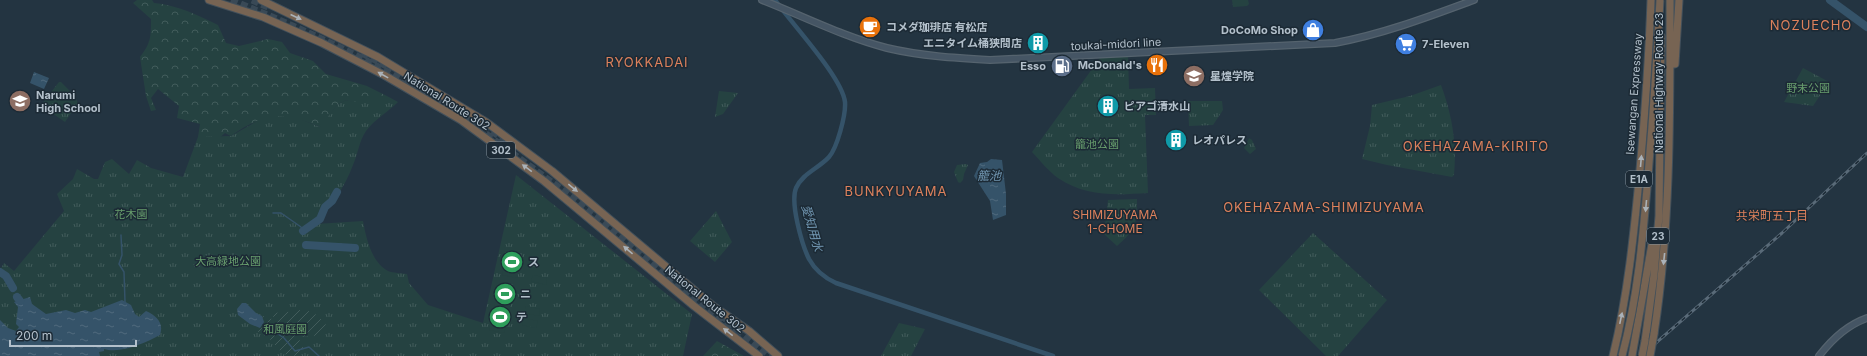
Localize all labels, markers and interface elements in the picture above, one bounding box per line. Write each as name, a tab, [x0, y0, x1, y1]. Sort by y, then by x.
street label: National Highway Route 23	[1652, 12, 1666, 153]
one-way arrow	[291, 14, 302, 20]
cafe icon: コメダ珈琲店 有松店	[857, 14, 883, 40]
shop icon: DoCoMo Shop	[1300, 17, 1326, 43]
district label: NOZUECHO	[1770, 17, 1852, 33]
place label: コメダ珈琲店 有松店	[886, 20, 988, 34]
place label: DoCoMo Shop	[1221, 23, 1298, 37]
building icon: エニタイム桶狭間店	[1025, 30, 1051, 56]
supermarket icon: 7-Eleven	[1393, 31, 1419, 57]
street label: Isewangan Expressway	[1623, 33, 1645, 155]
street label: toukai-midori line	[1070, 35, 1162, 53]
place label: エニタイム桶狭間店	[923, 36, 1022, 50]
place label: 7-Eleven	[1422, 37, 1470, 51]
restaurant icon: McDonald's	[1144, 52, 1170, 78]
fuel station icon: Esso	[1049, 53, 1075, 79]
district label: RYOKKADAI	[605, 54, 689, 70]
place label: McDonald's	[1078, 58, 1142, 72]
place label: Esso	[1020, 59, 1046, 73]
school or university icon: 星煌学院	[1181, 63, 1207, 89]
street label: National Route 302	[401, 69, 493, 133]
place label: 星煌学院	[1210, 69, 1254, 83]
one-way arrow	[377, 71, 388, 78]
park label: 野末公園	[1786, 81, 1830, 95]
school or university icon: Narumi High School	[7, 88, 33, 114]
place label: Narumi High School	[36, 88, 101, 115]
building icon: ピアゴ清水山	[1095, 93, 1121, 119]
place label: ピアゴ清水山	[1124, 99, 1190, 113]
building icon: レオパレス	[1163, 127, 1189, 153]
place label: レオパレス	[1192, 133, 1247, 147]
park label: 籠池公園	[1075, 137, 1119, 151]
district label: OKEHAZAMA-KIRITO	[1403, 138, 1549, 154]
road number: 302	[487, 142, 515, 158]
one-way arrow	[1637, 155, 1644, 167]
one-way arrow	[521, 164, 532, 172]
water label: 籠池	[977, 168, 1002, 183]
road number: E1A	[1626, 171, 1652, 187]
district label: BUNKYUYAMA	[845, 183, 947, 199]
one-way arrow	[567, 184, 578, 193]
district label: OKEHAZAMA-SHIMIZUYAMA	[1223, 199, 1425, 215]
one-way arrow	[1642, 200, 1649, 213]
water label: 愛知用水	[799, 203, 827, 255]
park label: 花木園	[115, 207, 148, 221]
district label: SHIMIZUYAMA 1-CHOME	[1072, 207, 1158, 236]
district label: 共栄町五丁目	[1736, 208, 1808, 223]
road number: 23	[1647, 228, 1669, 244]
one-way arrow	[622, 245, 633, 254]
sports icon: ス	[499, 249, 525, 275]
one-way arrow	[1661, 253, 1667, 265]
park label: 大高緑地公園	[195, 254, 261, 268]
place label: ス	[528, 255, 539, 269]
street label: National Route 302	[662, 262, 748, 336]
sports icon: ニ	[492, 281, 518, 307]
place label: ニ	[520, 287, 531, 301]
sports icon: テ	[487, 304, 513, 330]
place label: テ	[516, 310, 527, 324]
one-way arrow	[1619, 312, 1625, 324]
scale bar	[10, 322, 136, 348]
park label: 和風庭園	[263, 322, 307, 336]
text: 200 m	[16, 328, 52, 343]
one-way arrow	[723, 328, 734, 336]

